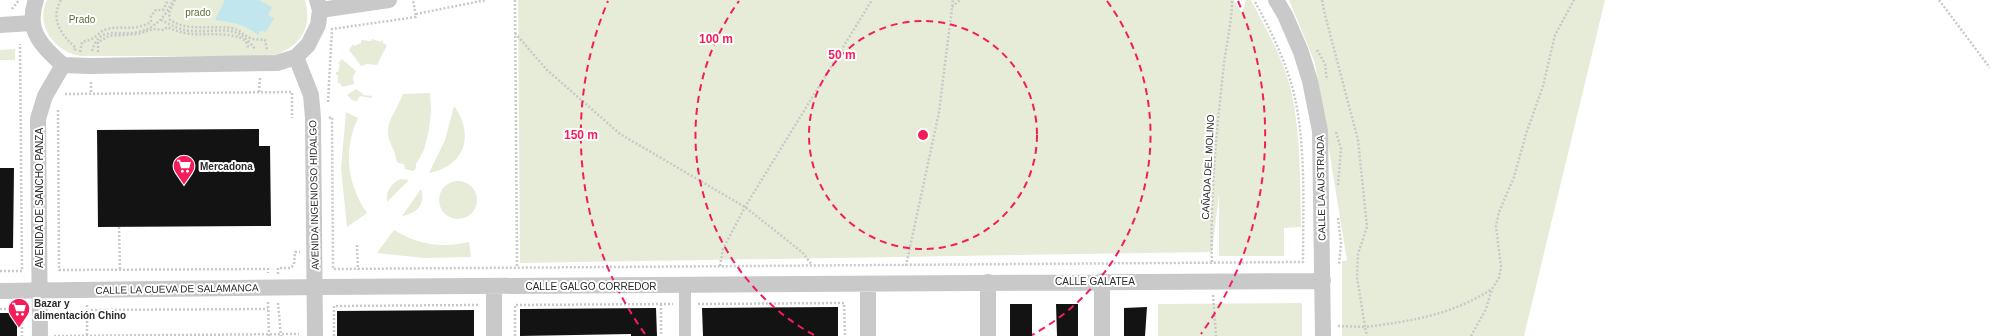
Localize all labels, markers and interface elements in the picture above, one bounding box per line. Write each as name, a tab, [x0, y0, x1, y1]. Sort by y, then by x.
park label: prado	[185, 7, 211, 18]
park label: Prado	[69, 14, 96, 25]
text: 100 m	[699, 32, 733, 46]
text: 50 m	[828, 48, 856, 62]
street label: CAÑADA DEL MOLINO	[1199, 114, 1216, 220]
street label: AVENIDA INGENIOSO HIDALGO	[307, 120, 321, 270]
street label: AVENIDA DE SANCHO PANZA	[34, 128, 45, 268]
text: 150 m	[564, 128, 598, 142]
centre of rings	[916, 128, 930, 142]
street label: CALLE LA AUSTRIADA	[1315, 135, 1327, 241]
supermarket icon: Mercadona	[171, 153, 197, 186]
place label: Mercadona	[200, 161, 253, 172]
street label: CALLE GALATEA	[1055, 276, 1135, 287]
street label: CALLE GALGO CORREDOR	[525, 281, 657, 292]
street label: CALLE LA CUEVA DE SALAMANCA	[95, 282, 259, 296]
supermarket icon: Bazar y alimentación Chino	[6, 296, 32, 329]
place label: Bazar y alimentación Chino	[34, 298, 126, 321]

